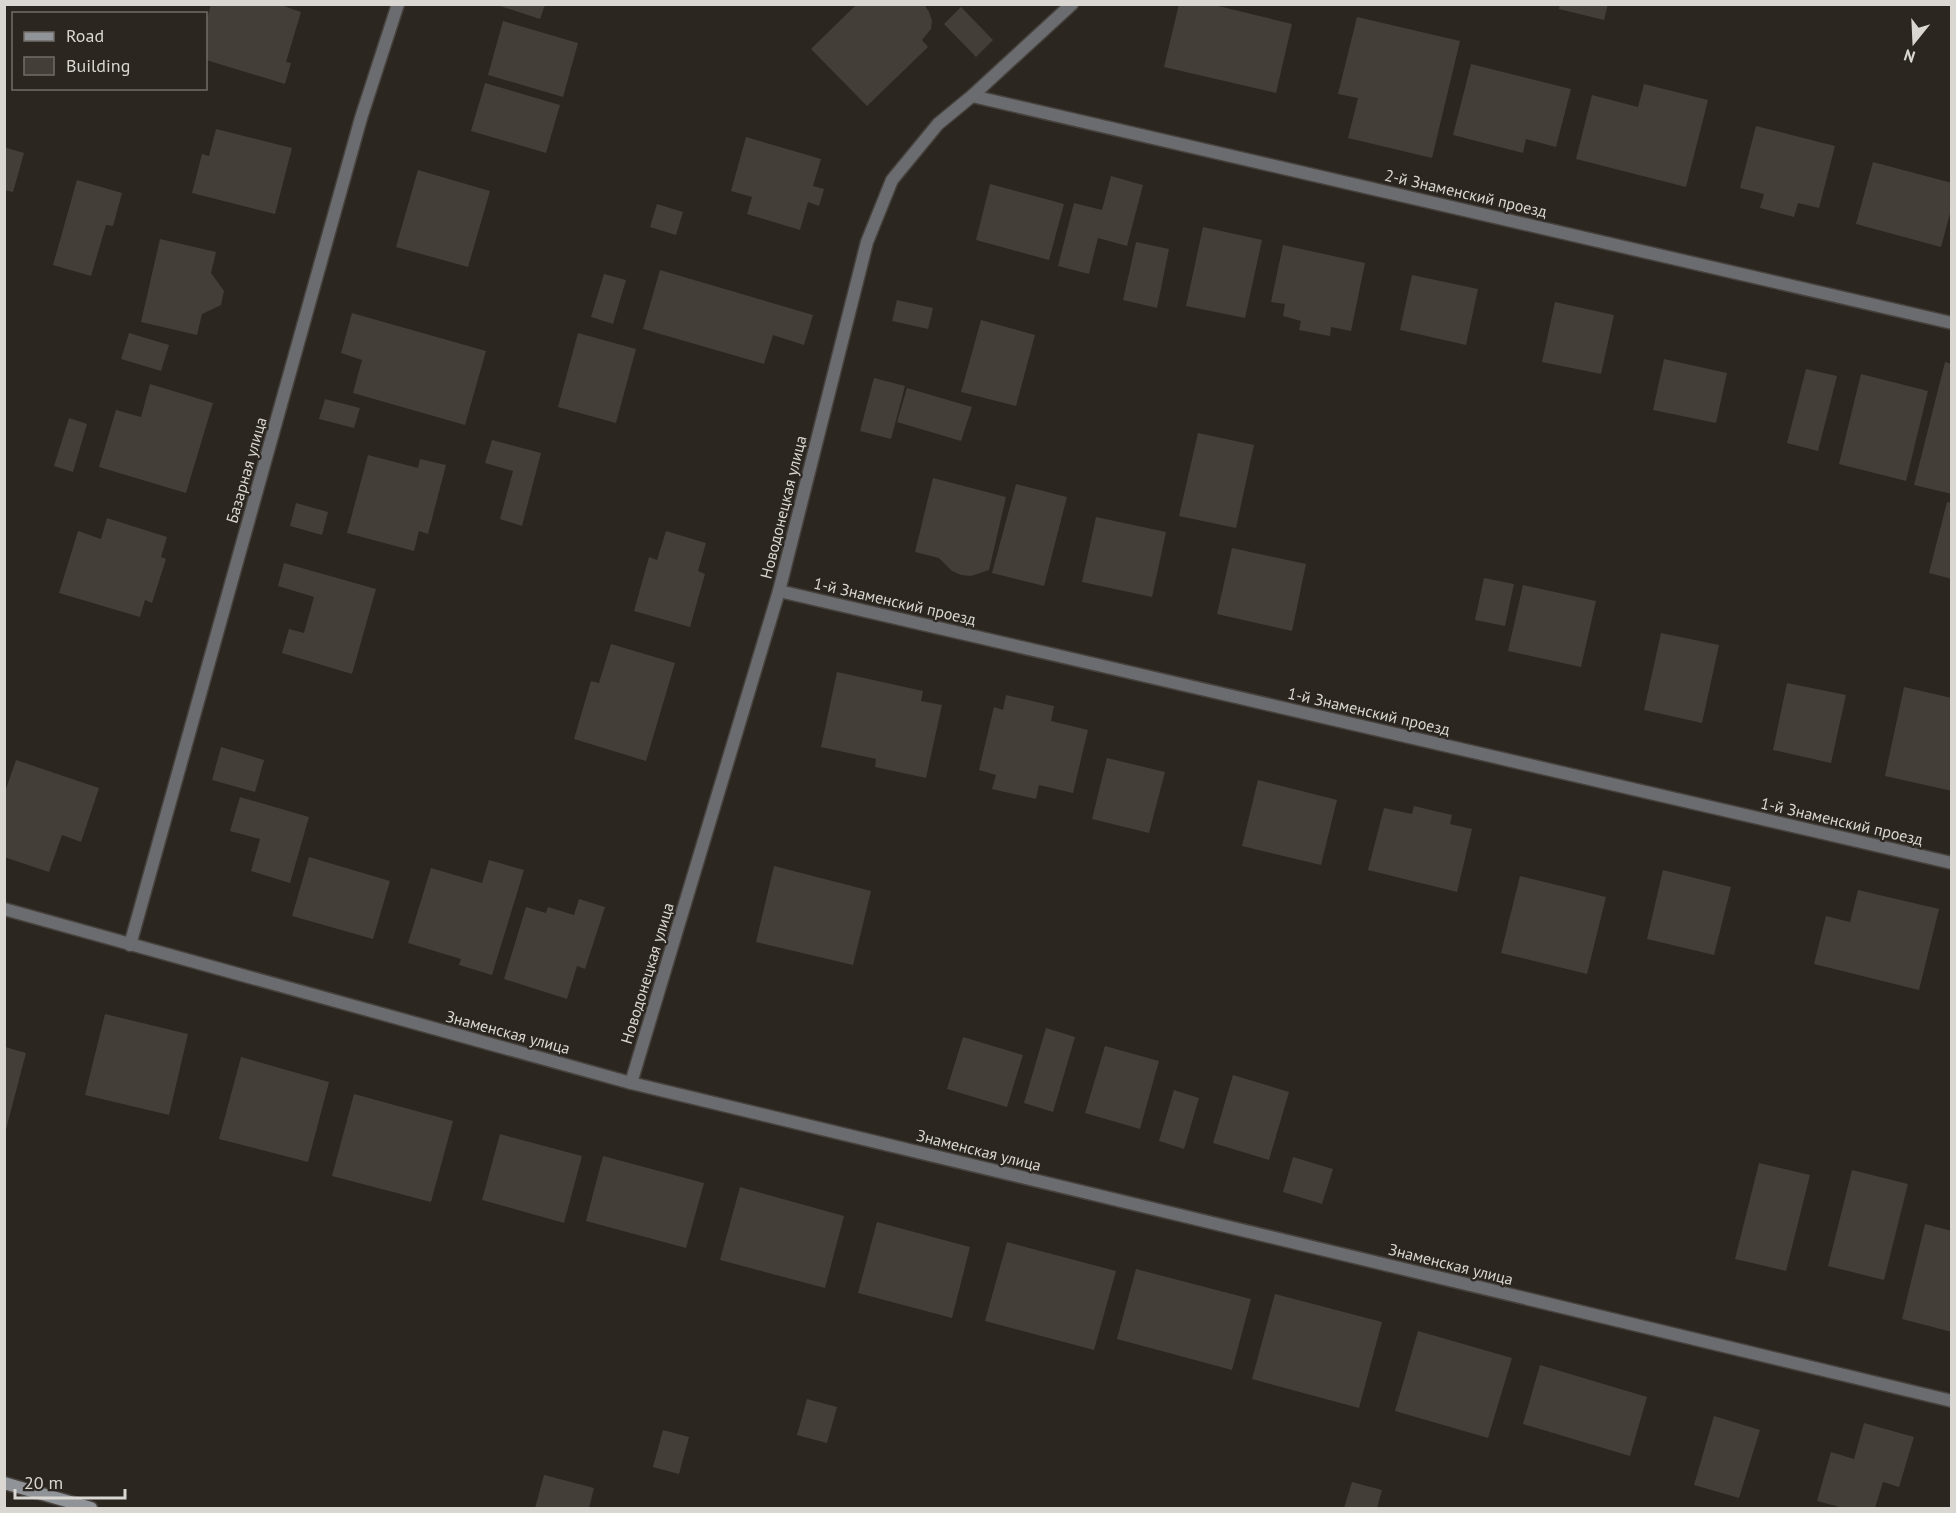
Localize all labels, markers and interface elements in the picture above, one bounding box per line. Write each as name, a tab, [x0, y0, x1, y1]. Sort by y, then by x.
legend	[12, 12, 207, 90]
north arrow	[1884, 12, 1944, 72]
text: Road	[66, 24, 104, 47]
text: N	[1901, 45, 1917, 67]
text: Building	[66, 54, 130, 77]
street label: 2-й Знаменский проезд	[1383, 165, 1549, 221]
street label: Базарная улица	[221, 415, 271, 525]
street label: Новодонецкая улица	[756, 433, 810, 581]
street label: 1-й Знаменский проезд	[812, 573, 978, 629]
street label: 1-й Знаменский проезд	[1286, 683, 1452, 739]
street label: 1-й Знаменский проезд	[1759, 793, 1925, 849]
street label: Новодонецкая улица	[616, 900, 678, 1046]
street label: Знаменская улица	[444, 1006, 572, 1058]
street label: Знаменская улица	[915, 1125, 1043, 1175]
street label: Знаменская улица	[1387, 1239, 1515, 1289]
scale bar	[15, 1462, 124, 1500]
text: 20 m	[24, 1471, 63, 1494]

